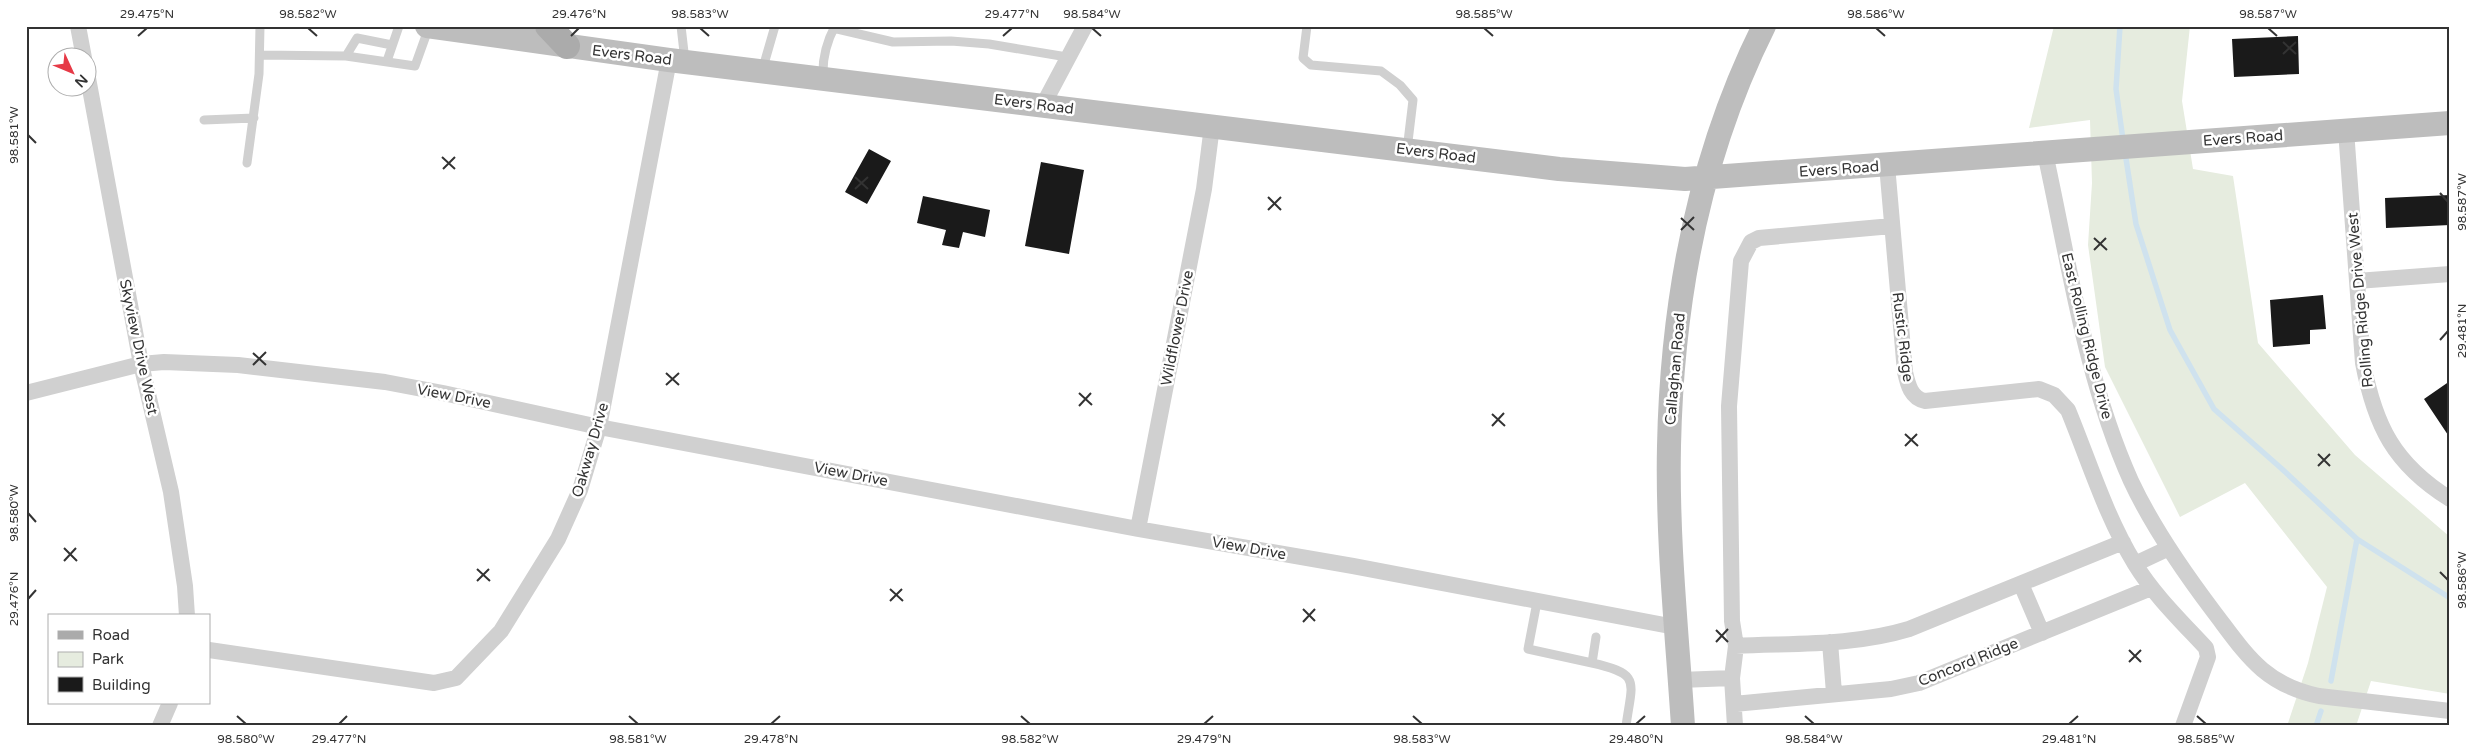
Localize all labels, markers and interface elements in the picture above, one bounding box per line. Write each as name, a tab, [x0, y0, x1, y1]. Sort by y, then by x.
text: 29.475°N	[120, 7, 174, 21]
text: 98.582°W	[279, 7, 337, 21]
text: 29.476°N	[552, 7, 606, 21]
text: 98.583°W	[671, 7, 729, 21]
text: 29.477°N	[985, 7, 1039, 21]
text: 98.584°W	[1063, 7, 1121, 21]
text: 98.585°W	[1455, 7, 1513, 21]
text: 98.586°W	[1847, 7, 1905, 21]
text: 98.587°W	[2239, 7, 2297, 21]
street label: Evers Road	[591, 41, 673, 69]
north arrow	[48, 48, 98, 98]
text: N	[71, 71, 91, 91]
street label: Evers Road	[993, 90, 1075, 118]
text: 98.581°W	[7, 106, 21, 164]
street label: Evers Road	[2202, 126, 2284, 150]
street label: Evers Road	[1395, 139, 1477, 167]
street label: Evers Road	[1798, 157, 1880, 181]
text: 98.587°W	[2455, 173, 2469, 231]
street label: Rolling Ridge Drive West	[2343, 211, 2377, 388]
street label: East Rolling Ridge Drive	[2058, 251, 2116, 421]
street label: Wildflower Drive	[1157, 269, 1197, 387]
street label: Skyview Drive West	[116, 278, 162, 417]
street label: Rustic Ridge	[1889, 291, 1917, 383]
text: 29.481°N	[2455, 304, 2469, 358]
street label: Callaghan Road	[1661, 312, 1689, 426]
street label: View Drive	[415, 380, 493, 412]
street label: Oakway Drive	[568, 401, 612, 499]
street label: View Drive	[812, 458, 890, 490]
text: 98.580°W	[7, 484, 21, 542]
street label: View Drive	[1210, 533, 1288, 563]
text: 98.586°W	[2455, 551, 2469, 609]
text: 29.476°N	[7, 572, 21, 626]
legend	[48, 614, 210, 704]
text: Road	[92, 626, 130, 644]
street label: Concord Ridge	[1915, 634, 2021, 690]
text: Park	[92, 650, 124, 668]
text: Building	[92, 676, 151, 694]
text: 98.580°W	[217, 732, 275, 746]
text: 29.477°N	[312, 732, 366, 746]
text: 98.581°W	[609, 732, 667, 746]
text: 29.478°N	[744, 732, 798, 746]
text: 98.582°W	[1001, 732, 1059, 746]
text: 29.479°N	[1177, 732, 1231, 746]
text: 98.583°W	[1393, 732, 1451, 746]
text: 29.480°N	[1609, 732, 1663, 746]
text: 98.584°W	[1785, 732, 1843, 746]
text: 29.481°N	[2042, 732, 2096, 746]
text: 98.585°W	[2177, 732, 2235, 746]

